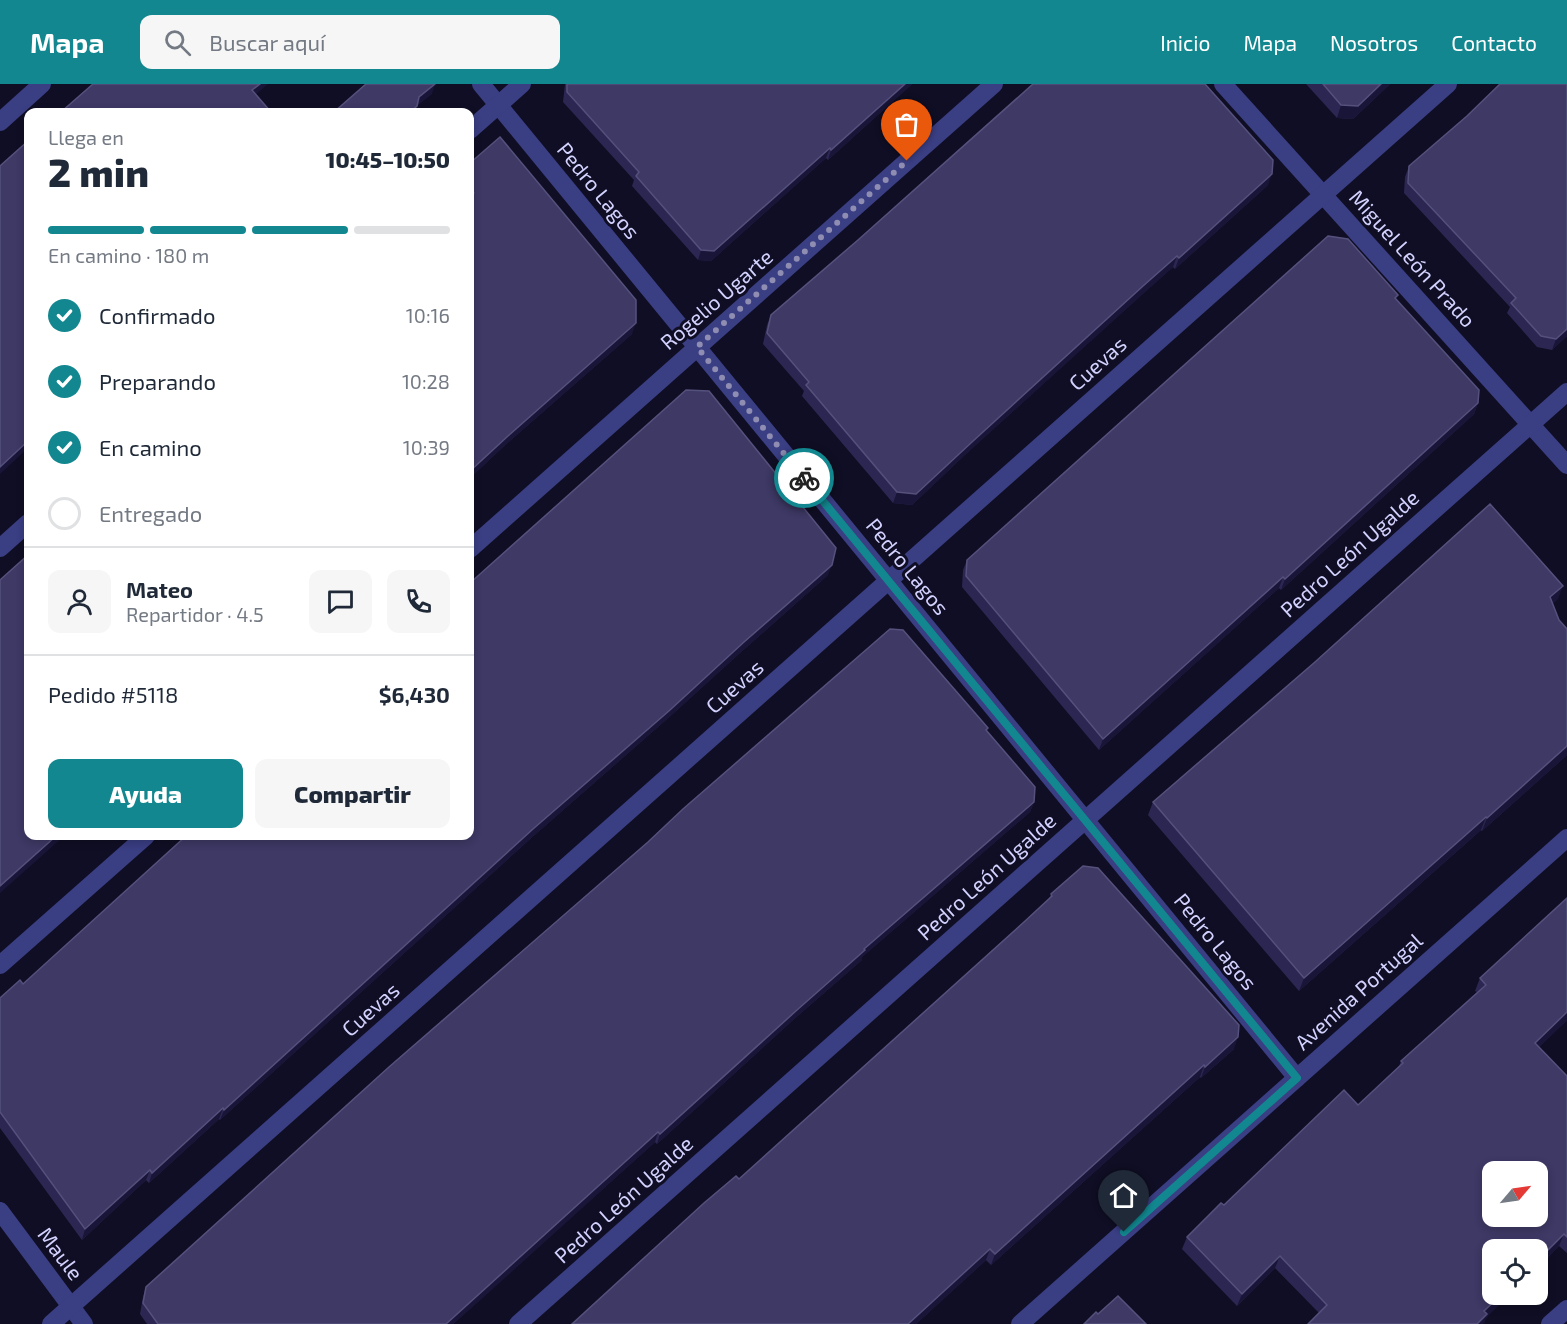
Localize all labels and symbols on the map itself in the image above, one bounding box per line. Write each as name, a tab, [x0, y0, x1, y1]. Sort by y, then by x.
pin	[881, 99, 932, 161]
street label: Pedro Lagos	[553, 137, 646, 243]
street label: Miguel León Prado	[1345, 184, 1481, 332]
street label: Rogelio Ugarte	[655, 243, 777, 354]
street label: Cuevas	[1063, 331, 1131, 395]
courier	[774, 448, 834, 508]
street label: Pedro León Ugalde	[1275, 484, 1423, 622]
street label: Pedro Lagos	[862, 513, 955, 619]
street label: Cuevas	[700, 654, 768, 718]
street label: Pedro León Ugalde	[912, 807, 1060, 945]
street label: Pedro Lagos	[1170, 888, 1263, 994]
street label: Avenida Portugal	[1289, 927, 1427, 1055]
street label: Cuevas	[336, 977, 404, 1041]
street label: Pedro León Ugalde	[549, 1130, 697, 1268]
north arrow	[1482, 1161, 1548, 1227]
pin	[1098, 1170, 1149, 1232]
street label: Maule	[33, 1222, 89, 1284]

